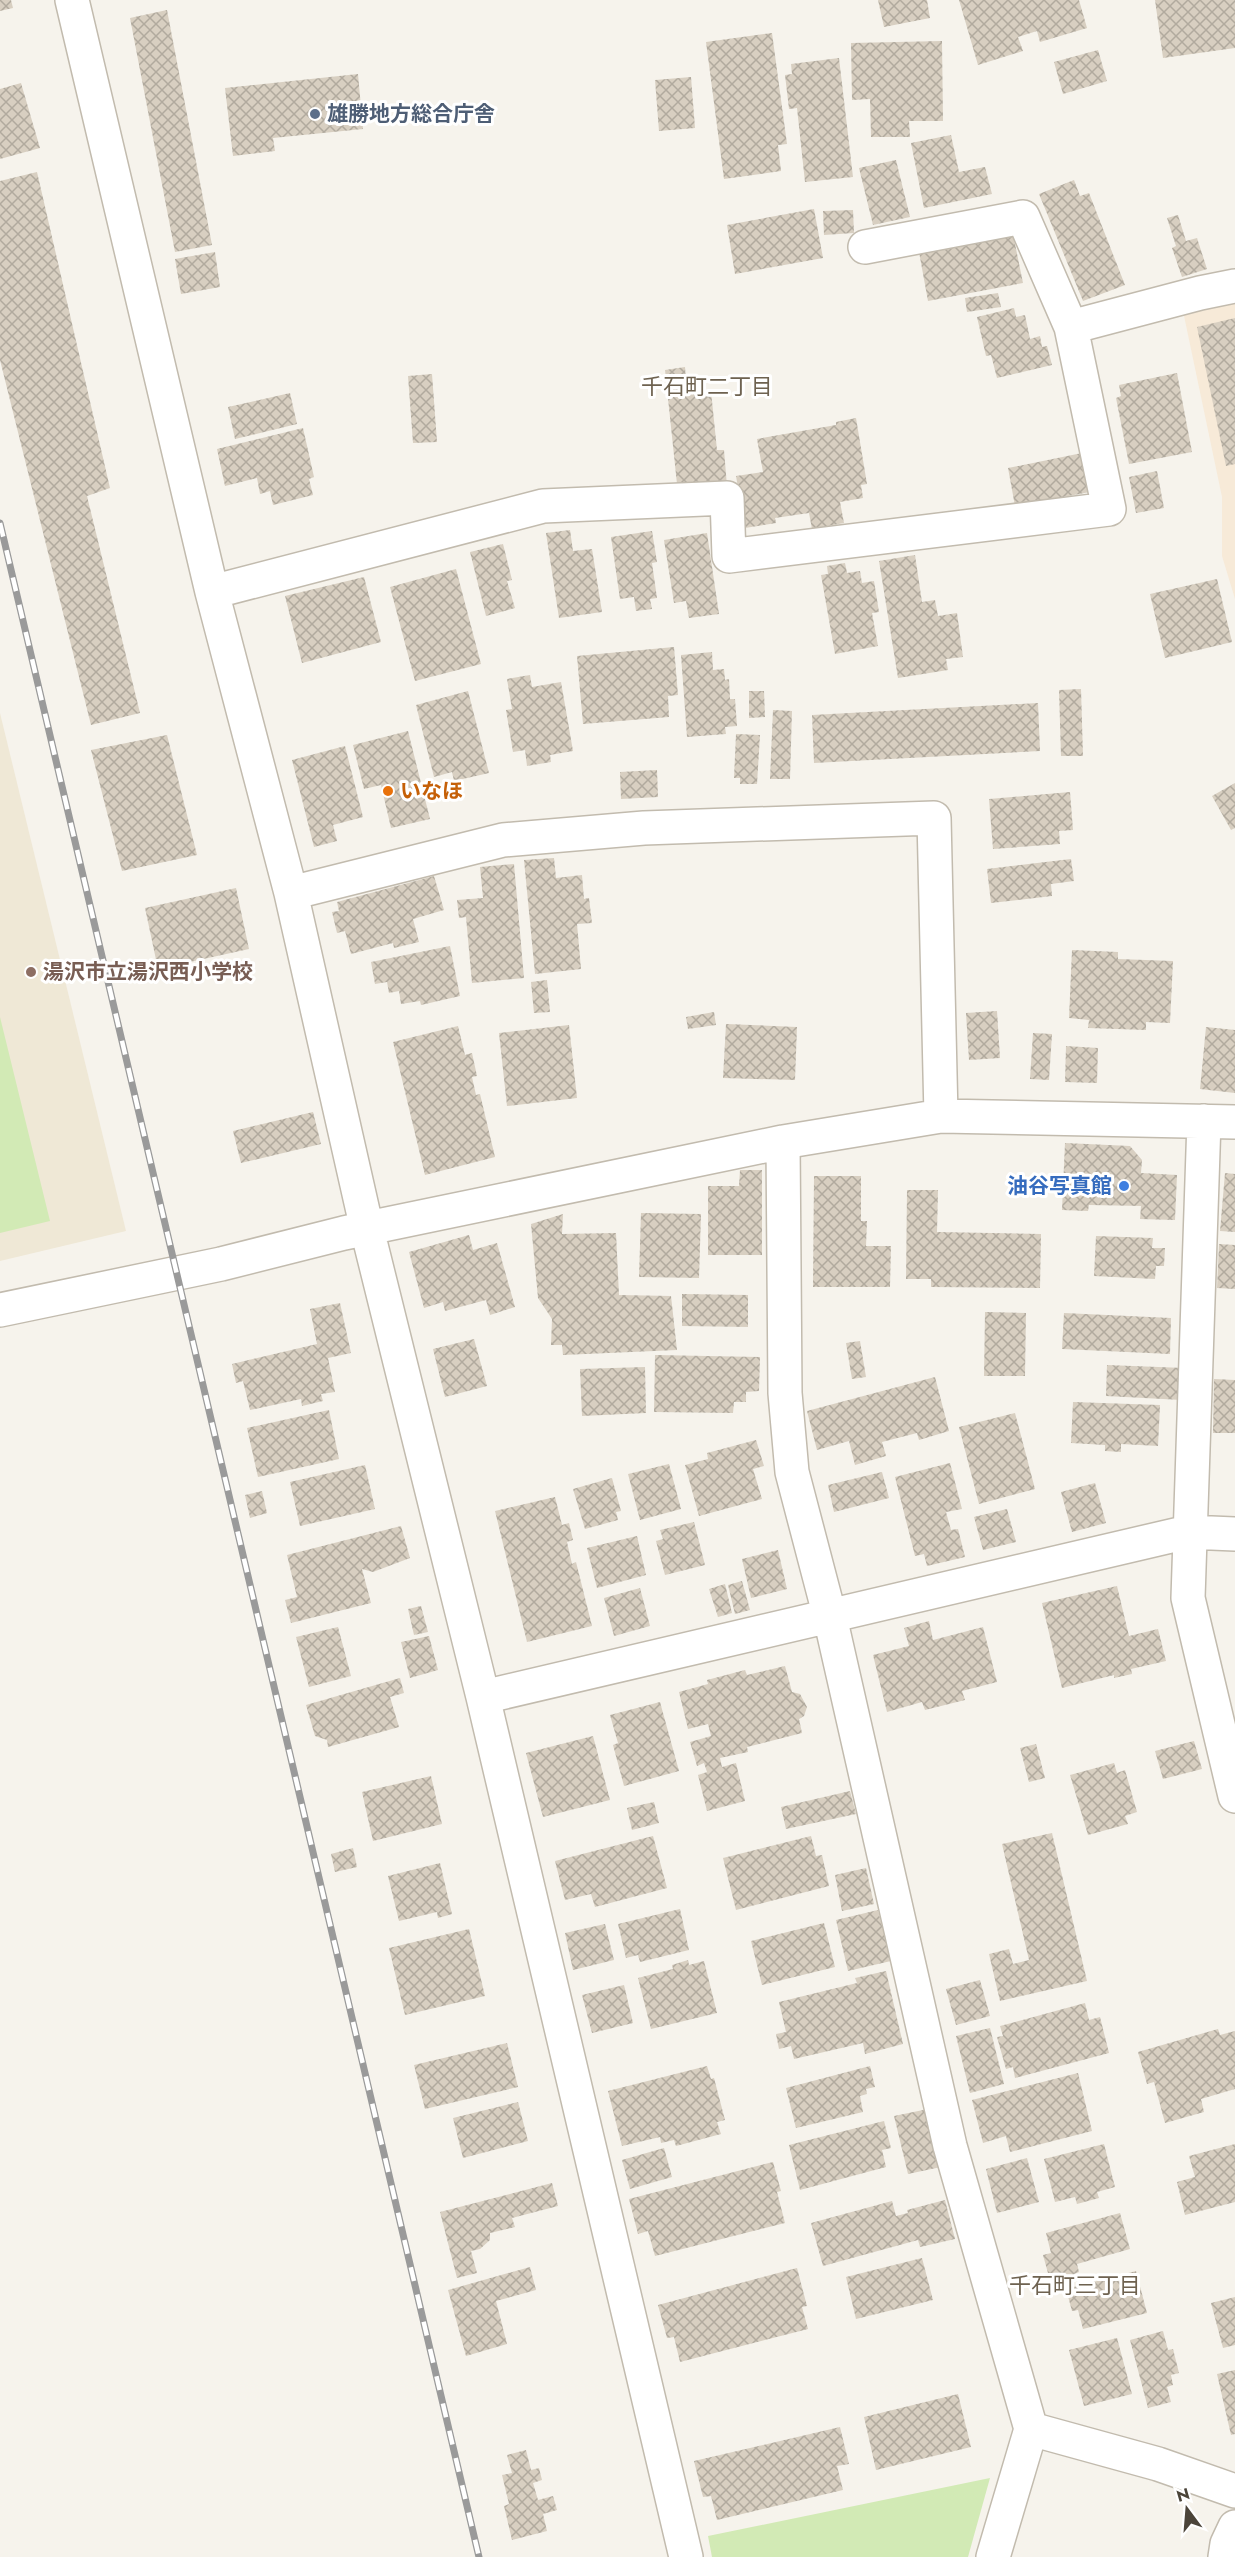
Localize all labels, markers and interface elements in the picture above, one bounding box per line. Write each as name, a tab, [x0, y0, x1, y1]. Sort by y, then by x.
place label: 雄勝地方総合庁舎	[327, 99, 495, 129]
marker: 雄勝地方総合庁舎	[308, 107, 322, 121]
district label: 千石町二丁目	[641, 370, 773, 402]
place label: いなほ	[400, 776, 463, 806]
marker: いなほ	[381, 784, 395, 798]
place label: 湯沢市立湯沢西小学校	[43, 957, 253, 987]
marker: 湯沢市立湯沢西小学校	[24, 965, 38, 979]
place label: 油谷写真館	[1007, 1171, 1112, 1201]
marker: 油谷写真館	[1117, 1179, 1131, 1193]
district label: 千石町三丁目	[1009, 2269, 1141, 2301]
north arrow	[1157, 2479, 1217, 2539]
text: N	[1174, 2482, 1192, 2508]

